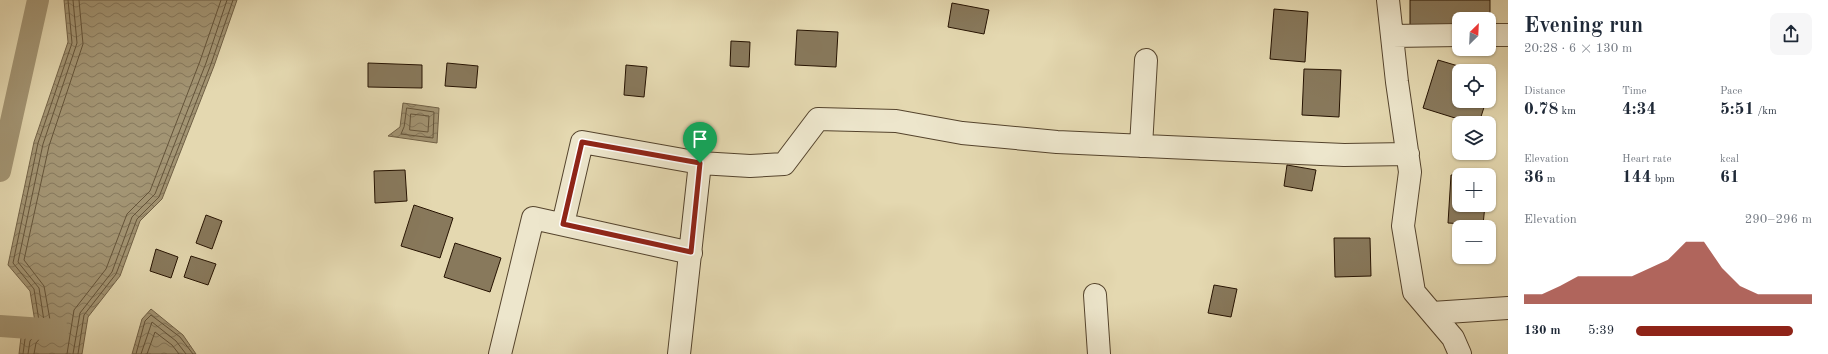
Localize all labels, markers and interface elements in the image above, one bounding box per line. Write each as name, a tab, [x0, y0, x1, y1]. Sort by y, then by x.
north arrow	[1452, 12, 1496, 56]
map controls	[1452, 12, 1496, 264]
button: share	[1770, 13, 1812, 55]
text: Evening run	[1524, 15, 1643, 37]
text: 20:28 · 6 × 130 m	[1524, 42, 1632, 55]
button: locate	[1452, 64, 1496, 108]
text: Distance	[1524, 86, 1565, 97]
text: Time	[1622, 86, 1647, 97]
text: Pace	[1720, 86, 1742, 97]
text: 0.78	[1524, 101, 1558, 118]
text: 4:34	[1622, 101, 1656, 118]
text: 5:51	[1720, 101, 1754, 118]
text: km	[1558, 106, 1576, 117]
text: /km	[1754, 106, 1777, 117]
button: layers	[1452, 116, 1496, 160]
pin	[683, 122, 717, 163]
icon: arrive	[689, 128, 711, 150]
text: Elevation	[1524, 154, 1569, 165]
text: Heart rate	[1622, 154, 1671, 165]
text: kcal	[1720, 154, 1739, 165]
button: +	[1452, 168, 1496, 212]
text: 36	[1524, 169, 1544, 186]
text: 144	[1622, 169, 1652, 186]
text: 61	[1720, 169, 1740, 186]
text: m	[1544, 174, 1556, 185]
text: bpm	[1652, 174, 1675, 185]
text: Elevation	[1524, 213, 1577, 226]
text: 290–296 m	[1745, 213, 1812, 226]
button: −	[1452, 220, 1496, 264]
text: 130 m	[1524, 324, 1561, 337]
text: 5:39	[1588, 324, 1614, 337]

